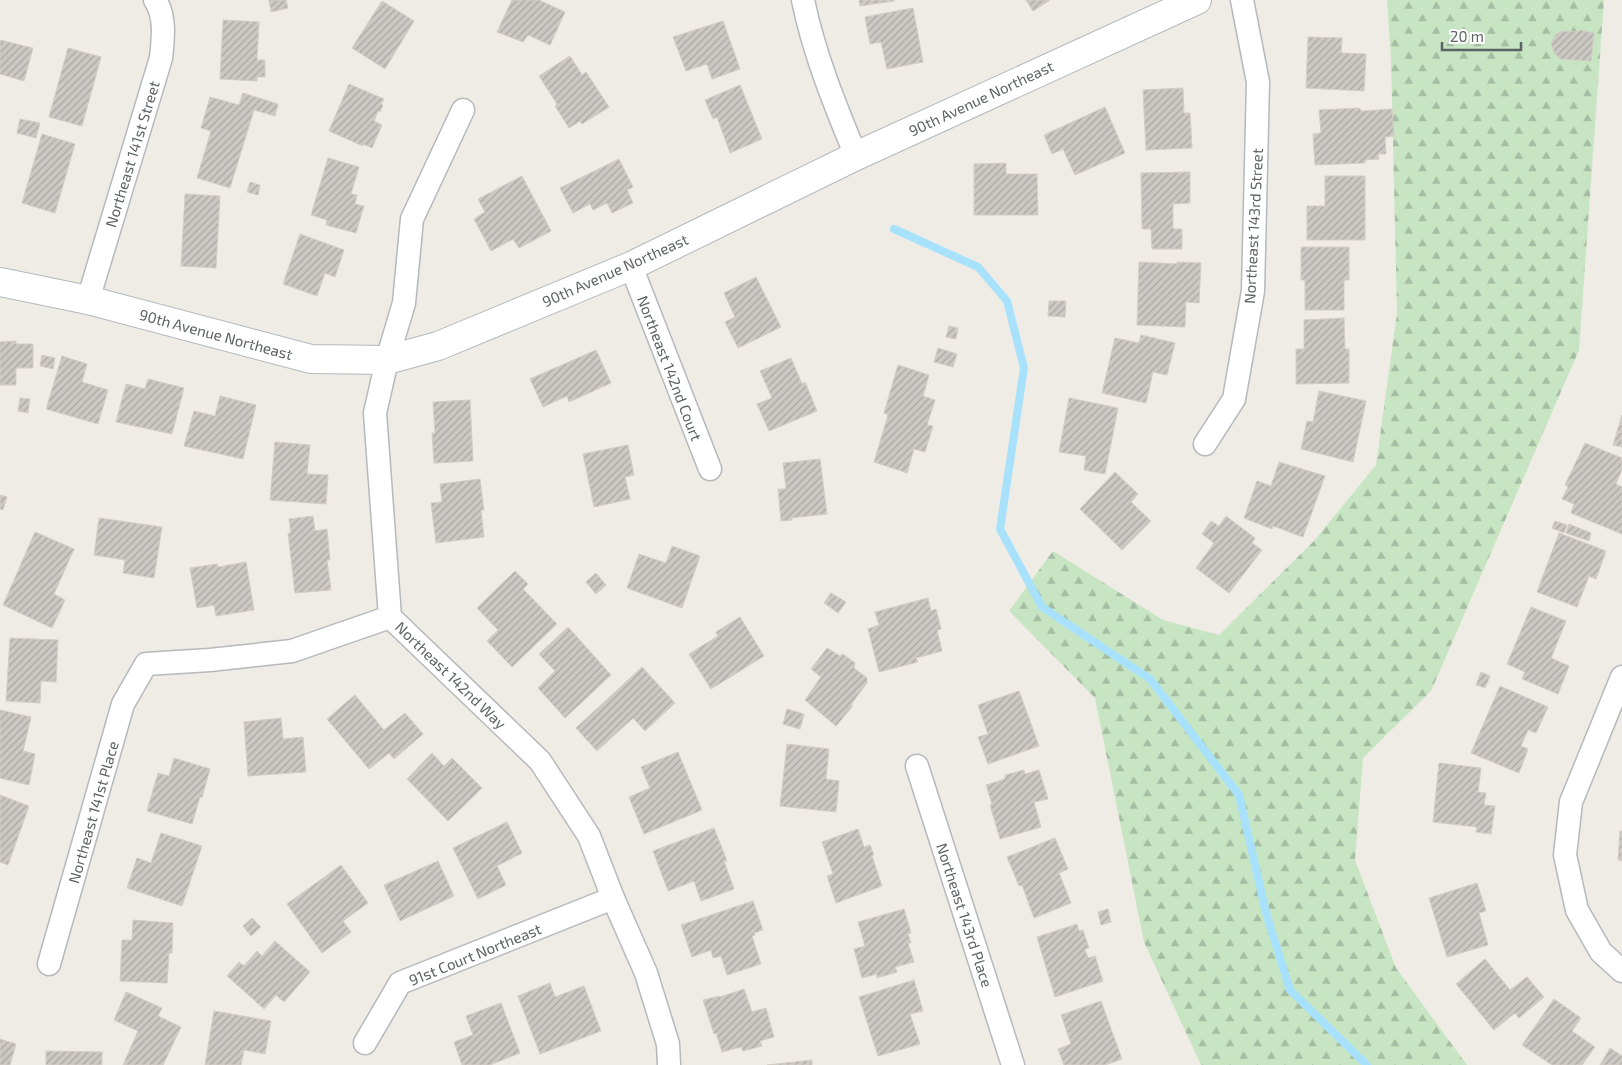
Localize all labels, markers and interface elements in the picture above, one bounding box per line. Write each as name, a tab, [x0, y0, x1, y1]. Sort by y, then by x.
scale bar	[1442, 20, 1521, 52]
text: 20 m	[1450, 27, 1484, 45]
street label: 90th Avenue Northeast	[906, 56, 1057, 140]
street label: Northeast 141st Street	[101, 78, 163, 229]
street label: Northeast 143rd Street	[1240, 148, 1266, 304]
street label: 90th Avenue Northeast	[539, 230, 691, 310]
street label: Northeast 142nd Court	[634, 293, 706, 443]
street label: 90th Avenue Northeast	[137, 305, 295, 363]
street label: Northeast 142nd Way	[392, 618, 510, 733]
street label: Northeast 141st Place	[64, 739, 122, 885]
street label: Northeast 143rd Place	[933, 841, 997, 989]
street label: 91st Court Northeast	[406, 919, 544, 989]

